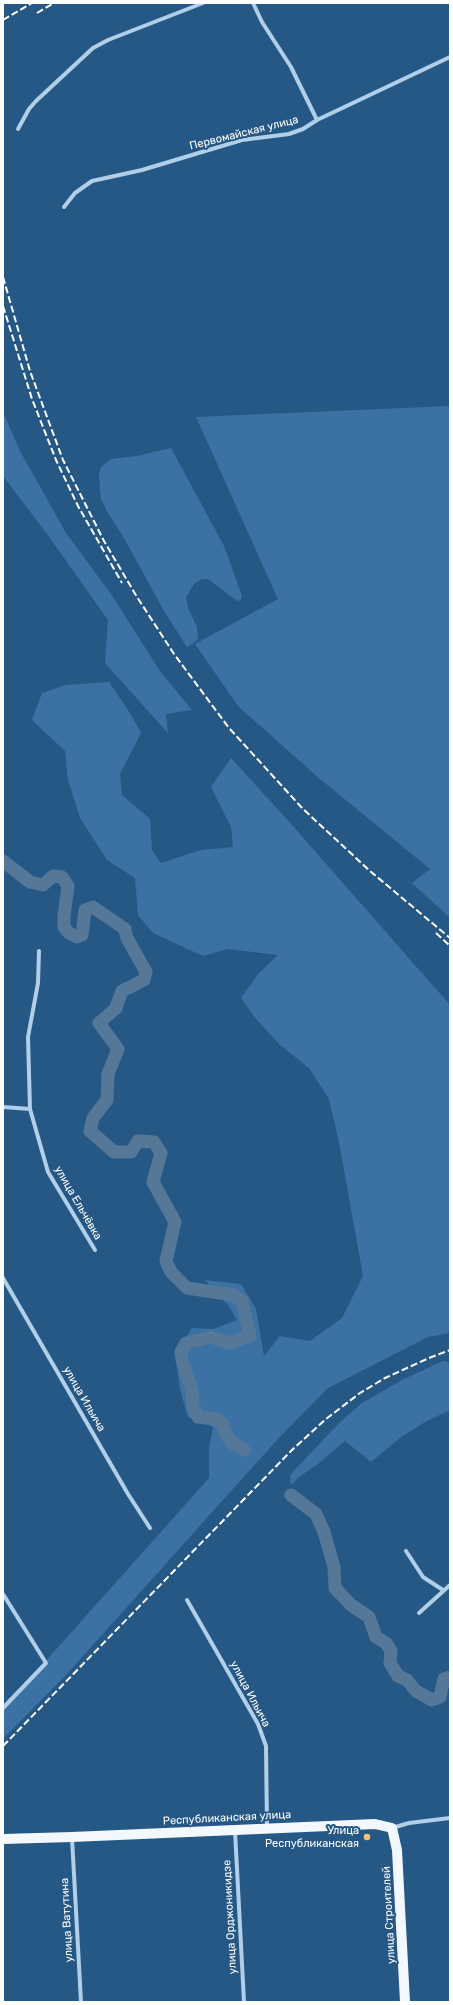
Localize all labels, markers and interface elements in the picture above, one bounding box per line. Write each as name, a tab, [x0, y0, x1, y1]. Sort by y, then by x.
street label: Первомайская улица	[188, 113, 300, 153]
street label: улица Ельчёвка	[51, 1164, 105, 1242]
street label: улица Ильича	[60, 1364, 108, 1434]
street label: улица Ильича	[227, 1659, 273, 1729]
street label: Республиканская улица	[163, 1808, 291, 1828]
place label: Улица Республиканская	[265, 1824, 359, 1850]
marker: Улица Республиканская	[362, 1832, 372, 1842]
street label: улица Орджоникидзе	[220, 1860, 240, 1974]
street label: улица Строителей	[380, 1866, 398, 1964]
street label: улица Ватутина	[58, 1877, 76, 1963]

